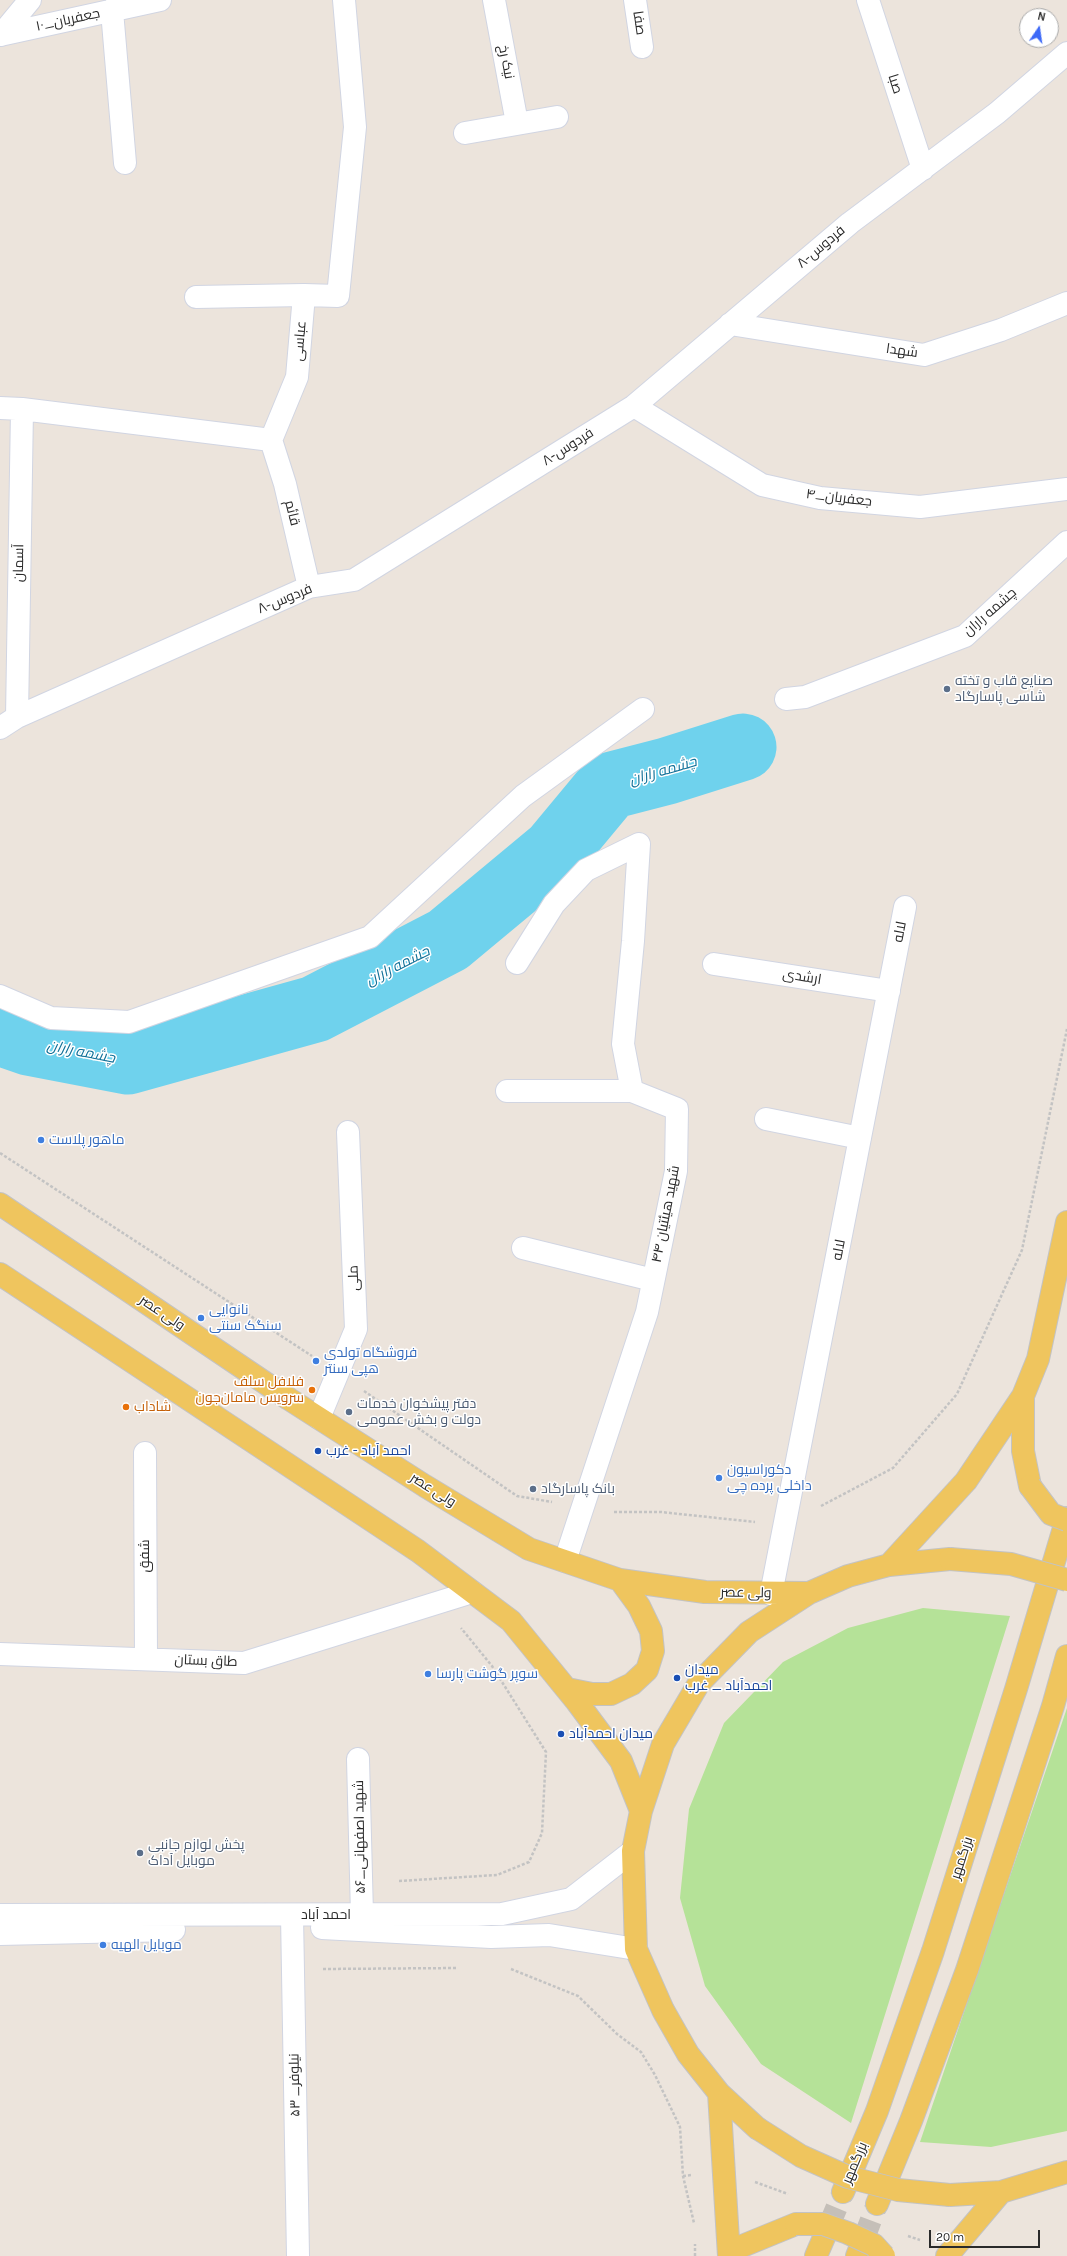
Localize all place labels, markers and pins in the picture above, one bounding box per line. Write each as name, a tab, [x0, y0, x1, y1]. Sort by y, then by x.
place label: صنایع قاب و تخته شاسی پاسارگاد	[955, 673, 1053, 706]
marker: صنایع قاب و تخته شاسی پاسارگاد	[942, 684, 952, 694]
place label: ماهور پلاست	[49, 1132, 125, 1148]
marker: ماهور پلاست	[36, 1135, 46, 1145]
place label: نانوایی سنگک سنتی	[209, 1302, 282, 1334]
marker: نانوایی سنگک سنتی	[196, 1313, 206, 1323]
place label: فروشگاه تولدی هپی سنتر	[324, 1345, 417, 1378]
marker: فروشگاه تولدی هپی سنتر	[311, 1356, 321, 1366]
place label: فلافل سلف سرویس مامان‌جون	[196, 1374, 304, 1406]
marker: فلافل سلف سرویس مامان‌جون	[307, 1385, 317, 1395]
place label: دفتر پیشخوان خدمات دولت و بخش عمومی	[357, 1396, 481, 1428]
place label: شاداب	[134, 1399, 171, 1415]
marker: شاداب	[121, 1402, 131, 1412]
marker: دفتر پیشخوان خدمات دولت و بخش عمومی	[344, 1407, 354, 1417]
place label: احمد آباد - غرب	[326, 1443, 411, 1459]
marker: احمد آباد - غرب	[313, 1446, 323, 1456]
place label: دکوراسیون داخلی پرده چی	[727, 1462, 812, 1494]
marker: دکوراسیون داخلی پرده چی	[714, 1473, 724, 1483]
place label: بانک پاسارگاد	[541, 1481, 615, 1497]
marker: بانک پاسارگاد	[528, 1484, 538, 1494]
place label: میدان احمدآباد _ غرب	[685, 1662, 772, 1694]
place label: سوپر گوشت پارسا	[436, 1666, 538, 1682]
marker: سوپر گوشت پارسا	[423, 1669, 433, 1679]
marker: میدان احمدآباد _ غرب	[672, 1673, 682, 1683]
place label: میدان احمدآباد	[569, 1726, 653, 1742]
marker: میدان احمدآباد	[556, 1729, 566, 1739]
place label: پخش لوازم جانبی موبایل آداک	[148, 1837, 245, 1870]
marker: پخش لوازم جانبی موبایل آداک	[135, 1848, 145, 1858]
place label: موبایل الهیه	[111, 1937, 182, 1953]
marker: موبایل الهیه	[98, 1940, 108, 1950]

